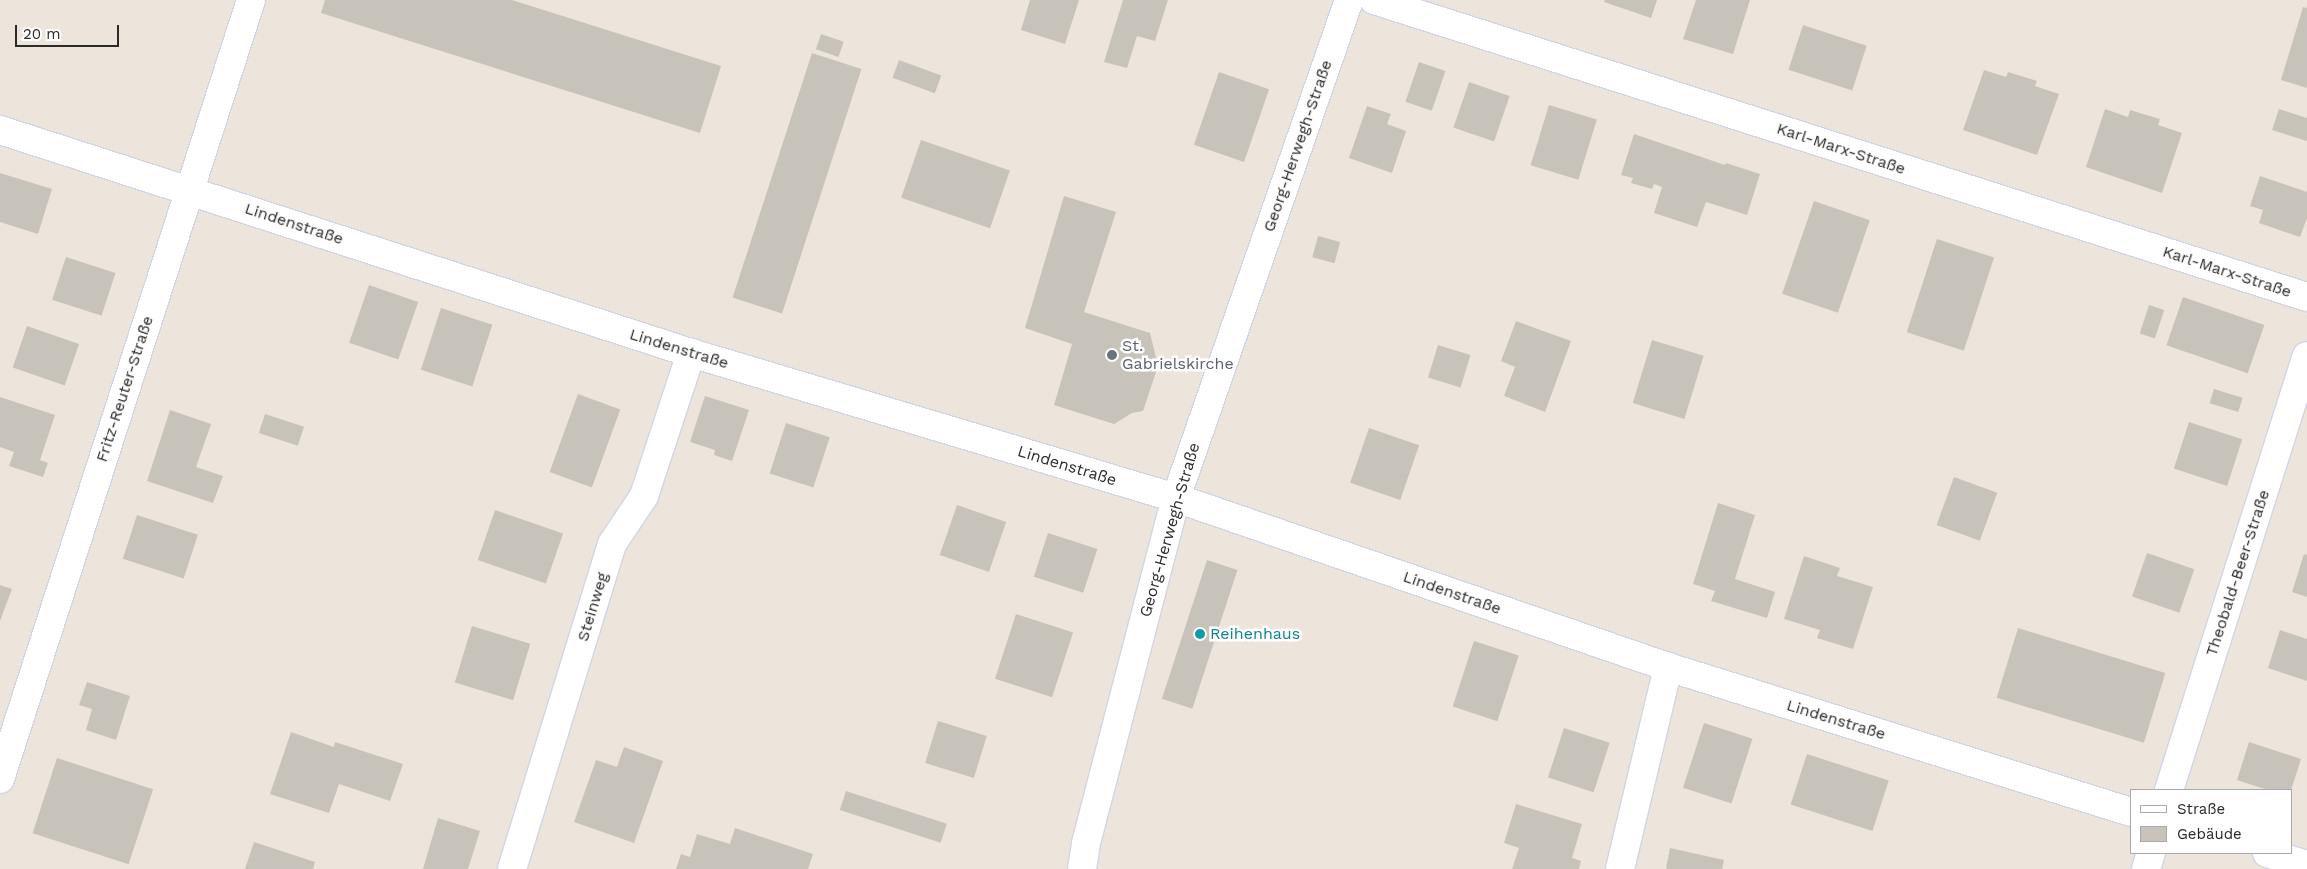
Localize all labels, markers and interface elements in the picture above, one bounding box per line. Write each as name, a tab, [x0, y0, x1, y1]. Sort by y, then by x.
scale bar	[18, 15, 121, 47]
text: 20 m	[23, 25, 61, 43]
street label: Georg-Herwegh-Straße	[1260, 58, 1336, 234]
street label: Karl-Marx-Straße	[1774, 119, 1908, 179]
street label: Lindenstraße	[242, 199, 346, 249]
street label: Karl-Marx-Straße	[2160, 242, 2294, 302]
street label: Fritz-Reuter-Straße	[92, 313, 158, 465]
street label: Lindenstraße	[627, 325, 731, 373]
place label: St. Gabrielskirche	[1122, 336, 1234, 374]
marker: St. Gabrielskirche	[1106, 349, 1118, 361]
street label: Georg-Herwegh-Straße	[1136, 441, 1204, 619]
street label: Lindenstraße	[1015, 442, 1119, 490]
street label: Theobald-Beer-Straße	[2202, 487, 2274, 659]
street label: Lindenstraße	[1400, 567, 1504, 619]
street label: Steinweg	[573, 570, 613, 644]
place label: Reihenhaus	[1210, 624, 1300, 644]
marker: Reihenhaus	[1194, 628, 1206, 640]
street label: Lindenstraße	[1784, 696, 1888, 744]
legend	[2130, 789, 2292, 854]
text: Straße	[2177, 800, 2225, 818]
text: Gebäude	[2177, 825, 2242, 843]

